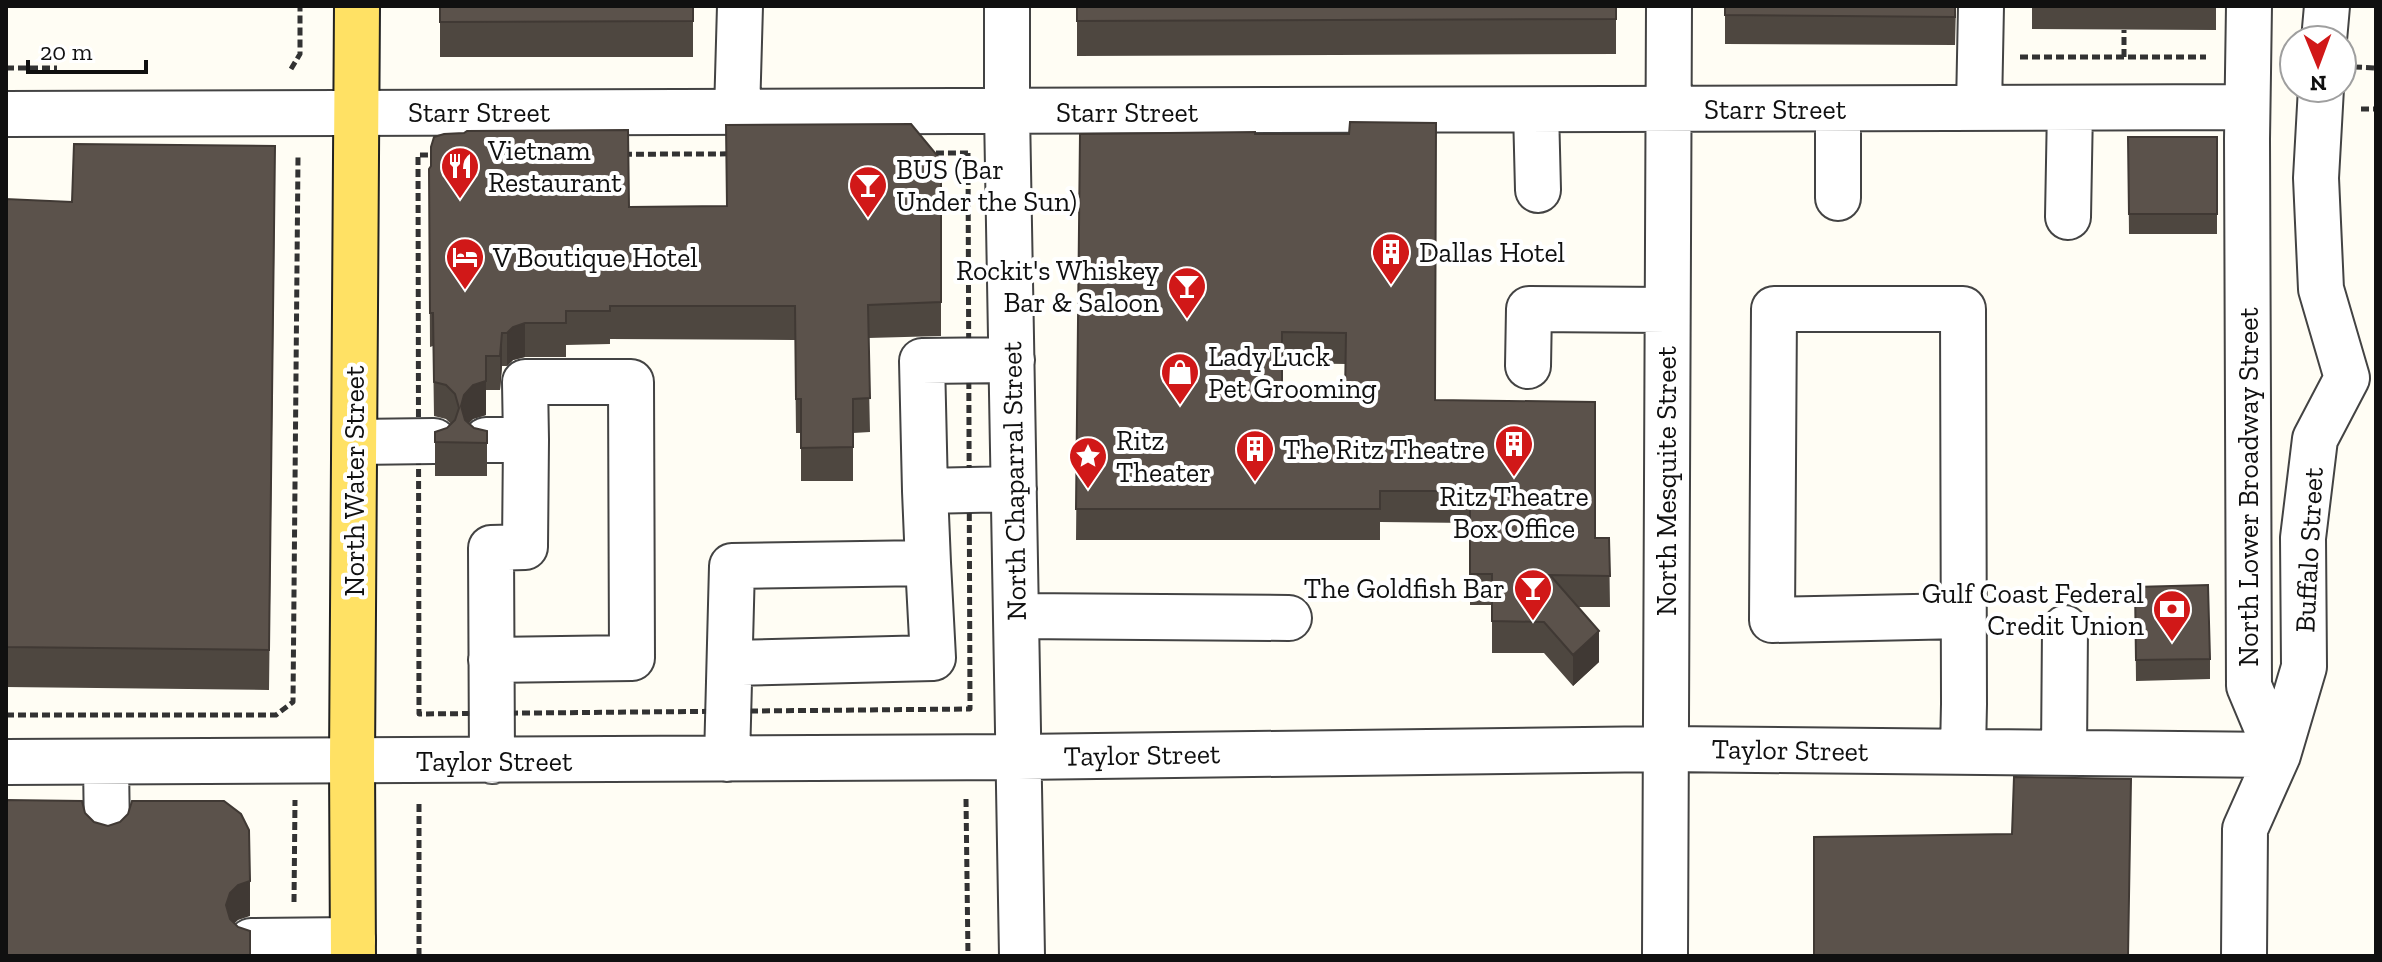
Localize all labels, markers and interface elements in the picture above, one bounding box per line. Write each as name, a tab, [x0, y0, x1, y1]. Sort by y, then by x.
scale bar	[28, 24, 146, 74]
north arrow	[2278, 24, 2358, 104]
text: 20 m	[40, 37, 93, 66]
text: N	[2309, 70, 2327, 97]
street label: Starr Street	[1704, 93, 1847, 126]
street label: Starr Street	[408, 96, 551, 129]
street label: Starr Street	[1056, 96, 1199, 129]
place label: Vietnam Restaurant	[487, 134, 622, 199]
restaurant icon: Vietnam Restaurant	[439, 145, 481, 200]
place label: BUS (Bar Under the Sun)	[896, 153, 1077, 218]
bar icon: BUS (Bar Under the Sun)	[847, 164, 889, 219]
building icon: Dallas Hotel	[1370, 231, 1412, 286]
hotel icon: V Boutique Hotel	[444, 236, 486, 291]
place label: Dallas Hotel	[1419, 236, 1565, 269]
place label: V Boutique Hotel	[492, 241, 698, 274]
place label: Rockit's Whiskey Bar & Saloon	[956, 254, 1160, 319]
bar icon: Rockit's Whiskey Bar & Saloon	[1166, 265, 1208, 320]
street label: North Lower Broadway Street	[2232, 307, 2265, 667]
place label: Lady Luck Pet Grooming	[1208, 340, 1377, 405]
street label: North Chaparral Street	[995, 341, 1033, 621]
street label: North Mesquite Street	[1650, 345, 1683, 616]
shop icon: Lady Luck Pet Grooming	[1159, 351, 1201, 406]
street label: North Water Street	[338, 365, 371, 596]
building icon: Ritz Theatre Box Office	[1493, 423, 1535, 478]
place label: Ritz Theater	[1116, 424, 1211, 489]
building icon: The Ritz Theatre	[1234, 428, 1276, 483]
place label: The Ritz Theatre	[1283, 433, 1485, 466]
place icon: Ritz Theater	[1067, 435, 1109, 490]
street label: Buffalo Street	[2288, 466, 2330, 633]
place label: Ritz Theatre Box Office	[1439, 480, 1589, 545]
bar icon: The Goldfish Bar	[1512, 567, 1554, 622]
place label: The Goldfish Bar	[1304, 572, 1505, 605]
place label: Gulf Coast Federal Credit Union	[1922, 577, 2144, 642]
bank icon: Gulf Coast Federal Credit Union	[2151, 588, 2193, 643]
street label: Taylor Street	[1711, 732, 1869, 768]
street label: Taylor Street	[1063, 737, 1221, 773]
street label: Taylor Street	[416, 745, 573, 778]

